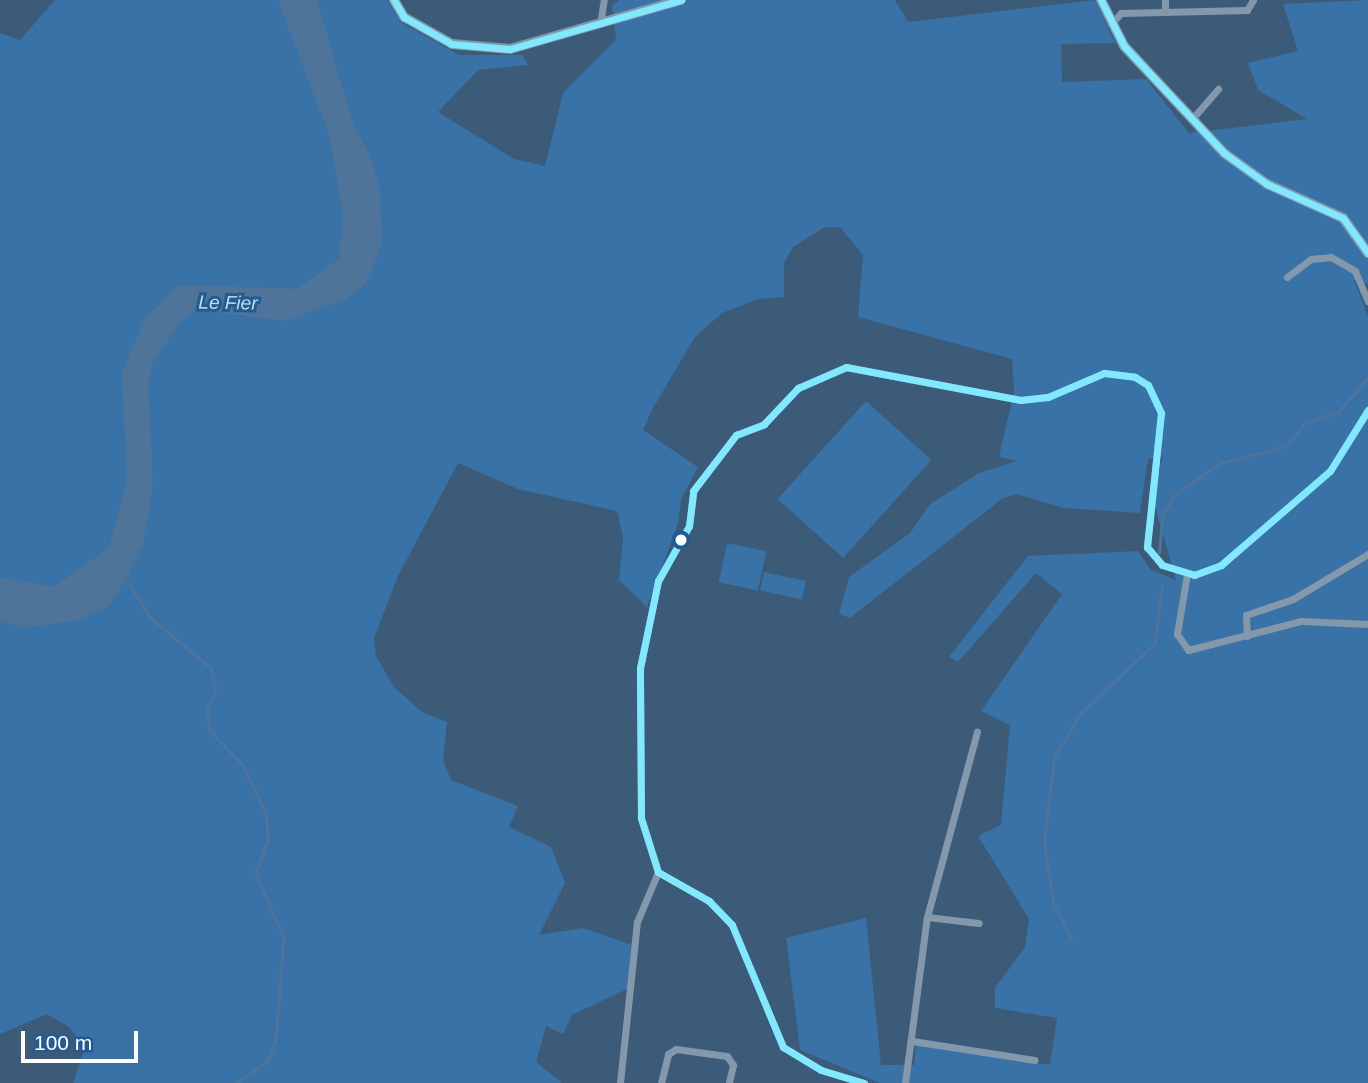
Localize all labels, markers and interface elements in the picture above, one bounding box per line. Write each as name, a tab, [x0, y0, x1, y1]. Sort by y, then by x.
water label: Le Fier	[198, 291, 258, 315]
unlabelled marker	[674, 533, 688, 547]
scale bar	[24, 1016, 142, 1060]
text: 100 m	[34, 1031, 92, 1054]

